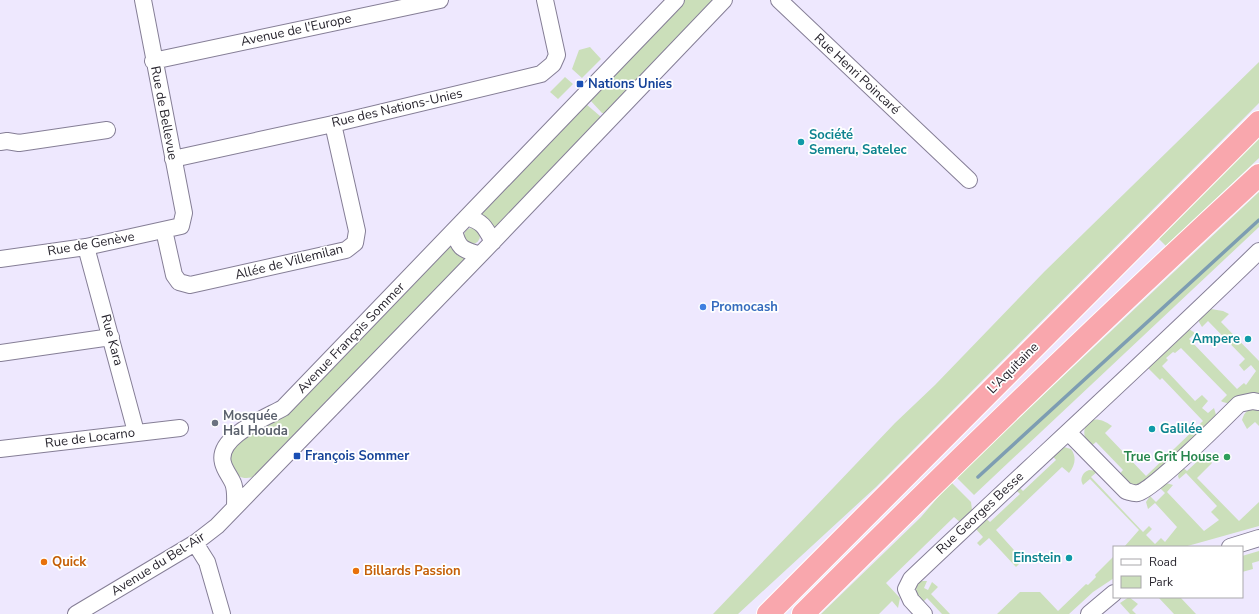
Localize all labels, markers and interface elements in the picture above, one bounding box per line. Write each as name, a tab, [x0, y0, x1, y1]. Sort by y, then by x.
street label: Avenue de l'Europe	[239, 9, 353, 51]
street label: Rue Henri Poincaré	[810, 29, 904, 119]
street label: Rue de Bellevue	[146, 65, 182, 162]
place label: Nations Unies	[588, 75, 672, 93]
marker: Nations Unies	[575, 79, 585, 89]
street label: Rue des Nations-Unies	[330, 84, 464, 132]
place label: Société Semeru, Satelec	[809, 126, 907, 159]
marker: Société Semeru, Satelec	[796, 137, 806, 147]
street label: Rue de Genève	[46, 227, 136, 261]
street label: Allée de Villemilan	[233, 240, 345, 284]
street label: Avenue François Sommer	[293, 278, 409, 398]
place label: Promocash	[711, 298, 778, 316]
marker: Promocash	[698, 302, 708, 312]
street label: Rue Kara	[96, 312, 128, 368]
place label: Ampere	[1192, 330, 1240, 348]
marker: Ampere	[1243, 334, 1253, 344]
street label: L'Aquitaine	[983, 338, 1043, 398]
place label: Mosquée Hal Houda	[223, 407, 288, 440]
marker: Mosquée Hal Houda	[210, 418, 220, 428]
place label: Galilée	[1160, 420, 1202, 438]
street label: Rue de Locarno	[44, 424, 136, 452]
marker: Galilée	[1147, 424, 1157, 434]
place label: François Sommer	[305, 447, 410, 465]
place label: True Grit House	[1124, 448, 1219, 466]
marker: François Sommer	[292, 451, 302, 461]
marker: True Grit House	[1222, 452, 1232, 462]
street label: Rue Georges Besse	[932, 468, 1028, 558]
street label: Avenue du Bel-Air	[108, 528, 209, 600]
legend	[1113, 546, 1243, 598]
place label: Einstein	[1013, 549, 1061, 567]
place label: Quick	[52, 553, 87, 571]
marker: Einstein	[1064, 553, 1074, 563]
text: Road	[1149, 554, 1177, 570]
marker: Quick	[39, 557, 49, 567]
place label: Billards Passion	[364, 562, 461, 580]
marker: Billards Passion	[351, 566, 361, 576]
text: Park	[1149, 574, 1174, 590]

